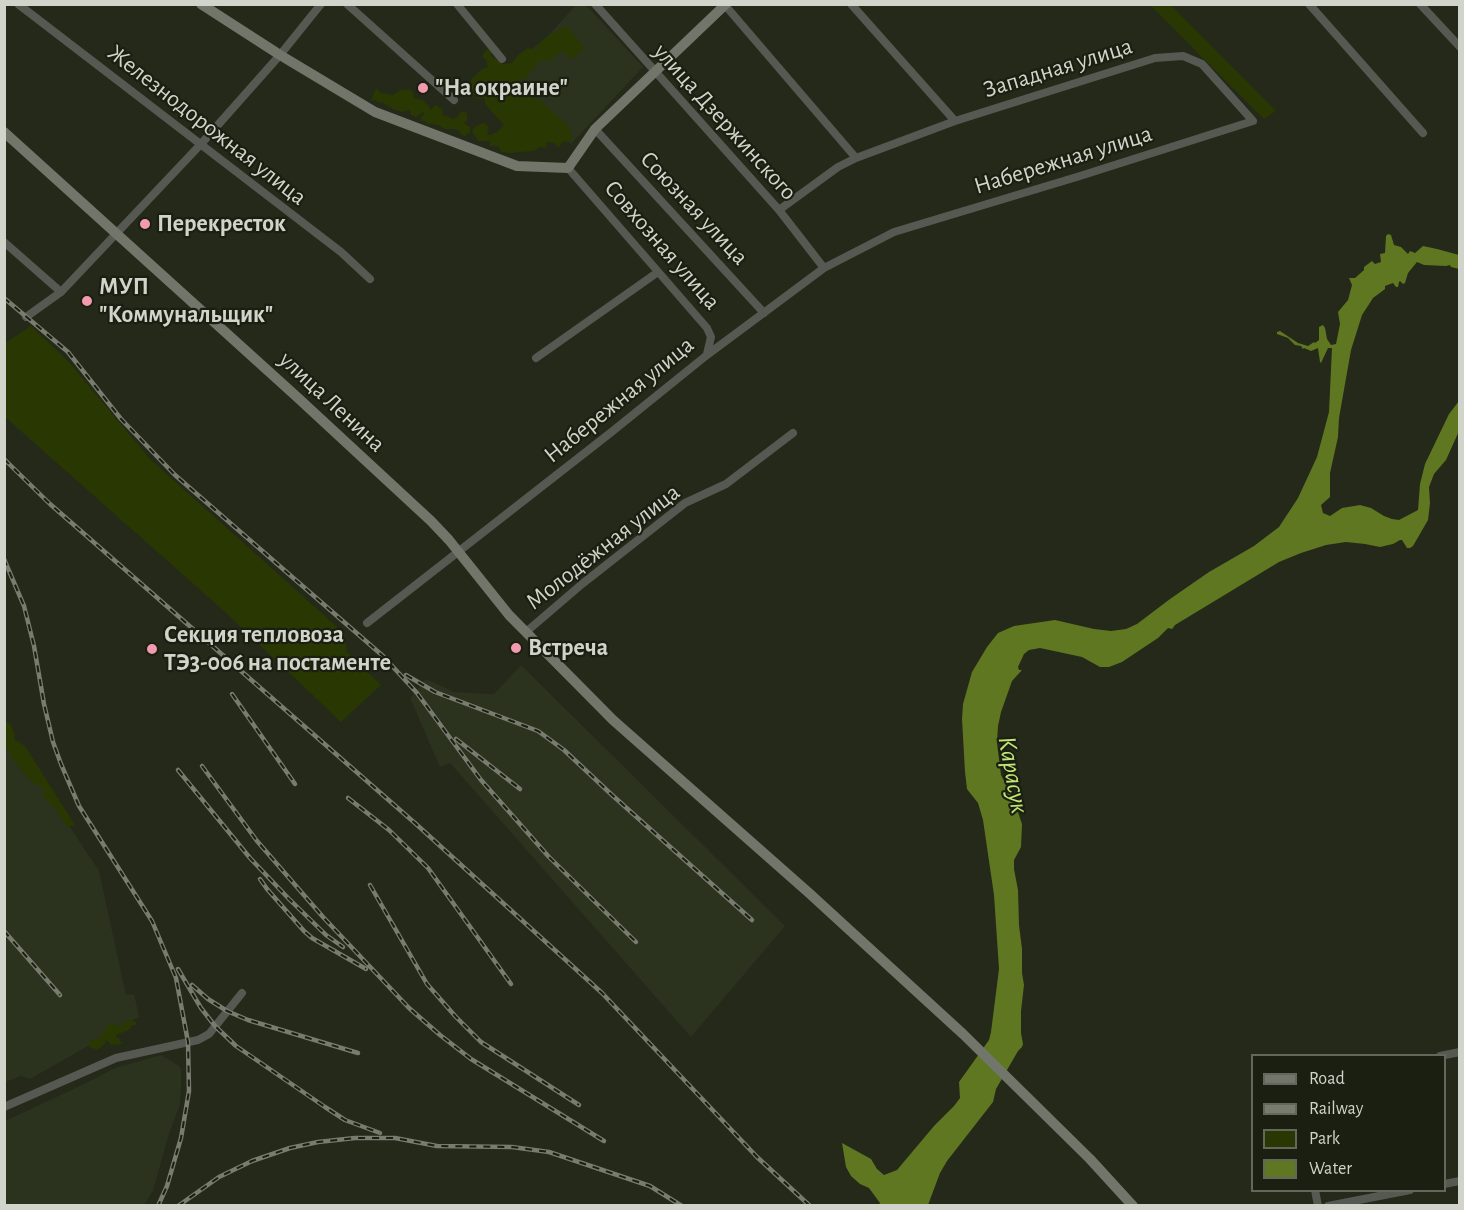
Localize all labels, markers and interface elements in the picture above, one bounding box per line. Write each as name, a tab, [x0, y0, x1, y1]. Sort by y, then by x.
street label: Западная улица	[980, 32, 1136, 104]
street label: Железнодорожная улица	[102, 38, 312, 212]
street label: улица Дзержинского	[647, 38, 803, 206]
place label: "На окраине"	[435, 74, 568, 102]
marker: "На окраине"	[416, 81, 430, 95]
street label: Набережная улица	[970, 119, 1156, 201]
street label: Союзная улица	[634, 145, 754, 271]
street label: Совхозная улица	[598, 174, 726, 316]
place label: Перекресток	[157, 210, 286, 238]
marker: Перекресток	[138, 217, 152, 231]
place label: МУП "Коммунальщик"	[99, 273, 273, 329]
marker: МУП "Коммунальщик"	[80, 294, 94, 308]
street label: Набережная улица	[538, 331, 700, 469]
street label: улица Ленина	[273, 345, 391, 459]
street label: Молодёжная улица	[520, 478, 686, 616]
place label: Секция тепловоза ТЭ3-006 на постаменте	[164, 621, 391, 677]
place label: Встреча	[528, 634, 608, 662]
marker: Встреча	[509, 641, 523, 655]
marker: Секция тепловоза ТЭ3-006 на постаменте	[145, 642, 159, 656]
water label: Карасук	[991, 734, 1035, 816]
legend	[1251, 1054, 1446, 1192]
text: Road	[1309, 1070, 1345, 1088]
text: Railway	[1309, 1100, 1363, 1118]
text: Park	[1309, 1130, 1340, 1148]
text: Water	[1309, 1160, 1352, 1178]

